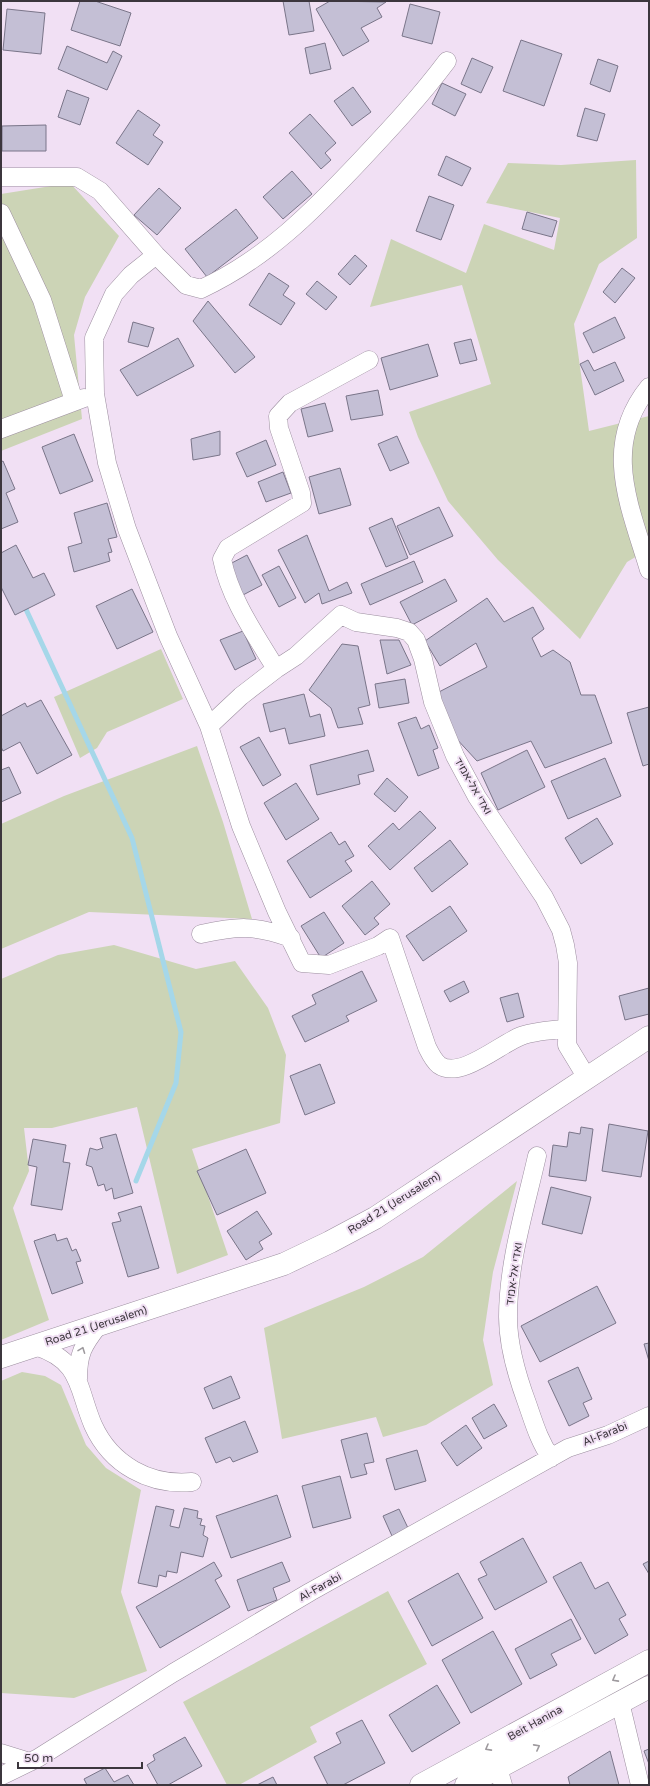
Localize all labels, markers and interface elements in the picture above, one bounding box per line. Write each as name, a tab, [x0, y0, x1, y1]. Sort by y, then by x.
street label: ואדי אל-אמיד	[451, 755, 495, 817]
street label: Road 21 (Jerusalem)	[345, 1169, 443, 1237]
street label: ואדי אל-אמיד	[503, 1242, 525, 1306]
street label: Road 21 (Jerusalem)	[43, 1303, 149, 1349]
one-way arrow	[77, 1346, 85, 1353]
street label: Al-Farabi	[581, 1419, 629, 1449]
street label: Al-Farabi	[296, 1570, 344, 1604]
one-way arrow	[612, 1675, 619, 1682]
street label: Beit Hanina	[505, 1703, 565, 1743]
scale bar	[18, 1744, 142, 1770]
one-way arrow	[485, 1744, 492, 1751]
one-way arrow	[533, 1744, 541, 1751]
text: 50 m	[24, 1751, 53, 1765]

